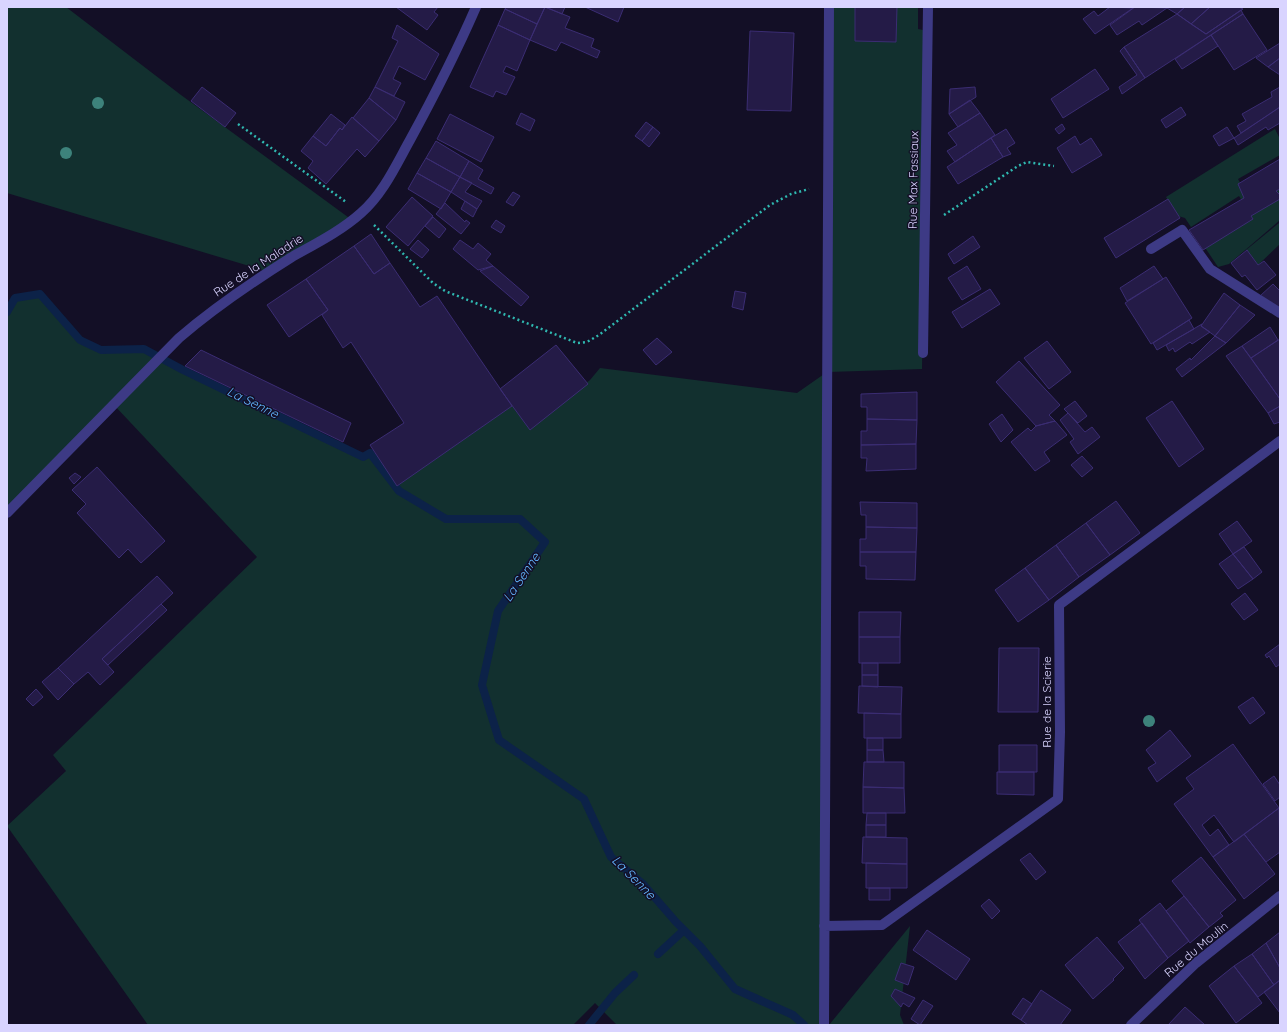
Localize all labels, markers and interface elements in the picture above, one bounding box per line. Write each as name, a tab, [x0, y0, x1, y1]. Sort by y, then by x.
street label: Rue Max Fassiaux	[905, 130, 921, 229]
street label: Rue de la Maladrie	[210, 230, 306, 300]
water label: La Senne	[225, 383, 282, 422]
water label: La Senne	[499, 549, 543, 604]
street label: Rue de la Scierie	[1039, 656, 1054, 748]
water label: La Senne	[609, 852, 660, 903]
street label: Rue du Moulin	[1161, 918, 1231, 980]

